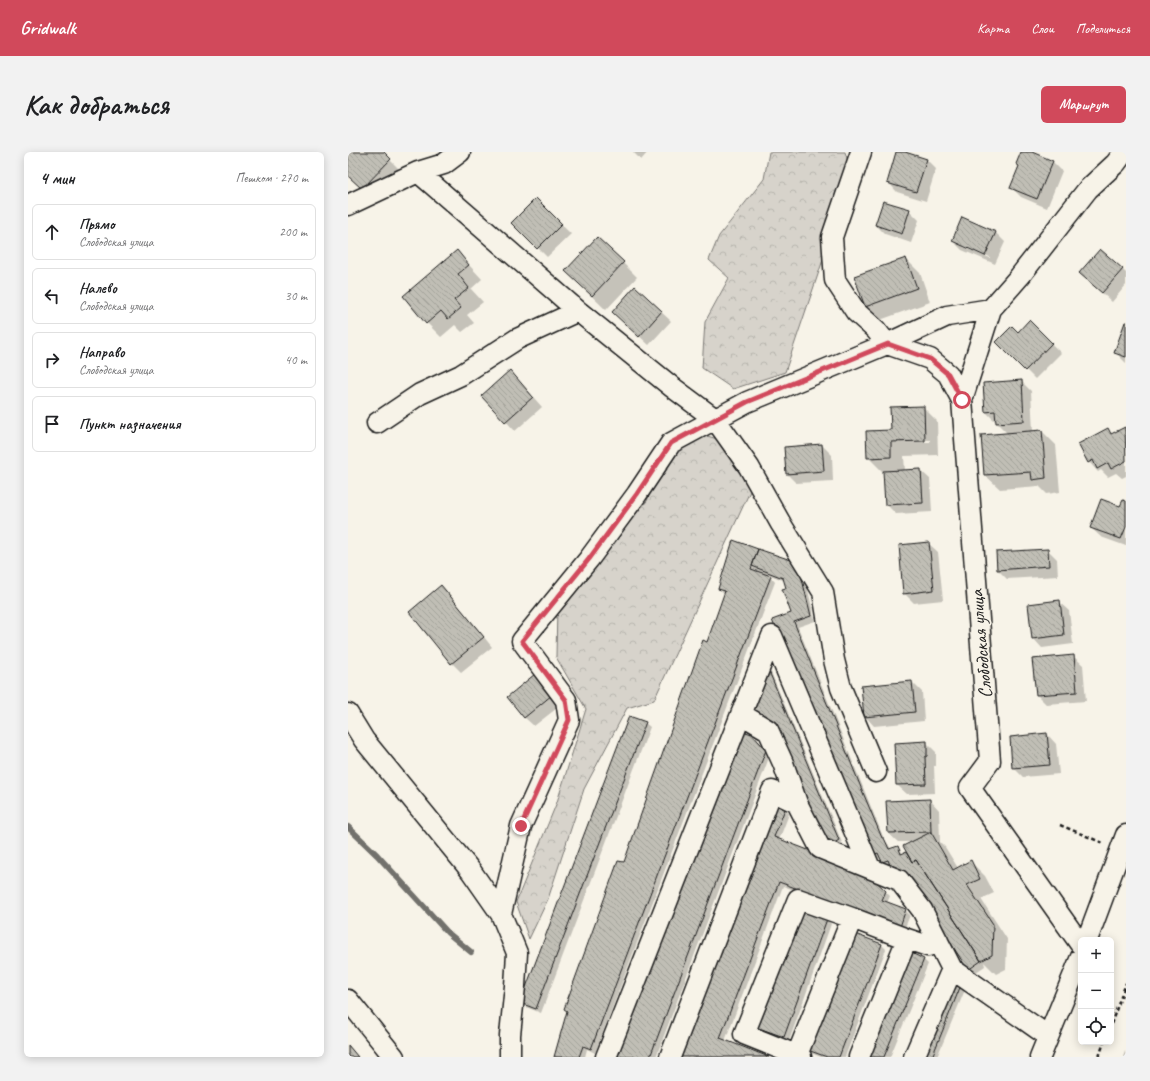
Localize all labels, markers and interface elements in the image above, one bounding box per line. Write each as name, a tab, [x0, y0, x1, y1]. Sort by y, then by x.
text: Gridwalk	[20, 16, 76, 40]
text: Карта	[977, 20, 1009, 37]
text: Слои	[1031, 20, 1054, 37]
text: Поделиться	[1076, 20, 1130, 37]
button: Маршрут	[1041, 86, 1126, 123]
text: Как добраться	[24, 87, 169, 122]
text: 4 мин	[40, 168, 75, 189]
text: Пешком · 270 m	[235, 170, 308, 186]
text: Прямо	[79, 215, 115, 234]
icon: ahead	[41, 221, 63, 243]
text: 200 m	[279, 224, 307, 240]
text: Слободская улица	[79, 234, 154, 250]
text: Налево	[79, 279, 117, 298]
icon: left	[41, 285, 63, 307]
text: 30 m	[285, 288, 307, 304]
text: Слободская улица	[79, 298, 154, 314]
text: Направо	[79, 343, 125, 362]
icon: right	[41, 349, 63, 371]
text: 40 m	[285, 352, 307, 368]
text: Слободская улица	[79, 362, 154, 378]
route start	[953, 391, 971, 409]
icon: arrive	[41, 413, 63, 435]
text: Пункт назначения	[79, 415, 181, 434]
street label: Слободская улица	[964, 587, 998, 699]
route end	[512, 817, 530, 835]
map controls	[1078, 937, 1114, 1045]
button: +	[1078, 937, 1114, 973]
button: −	[1078, 973, 1114, 1009]
button: locate	[1078, 1009, 1114, 1045]

